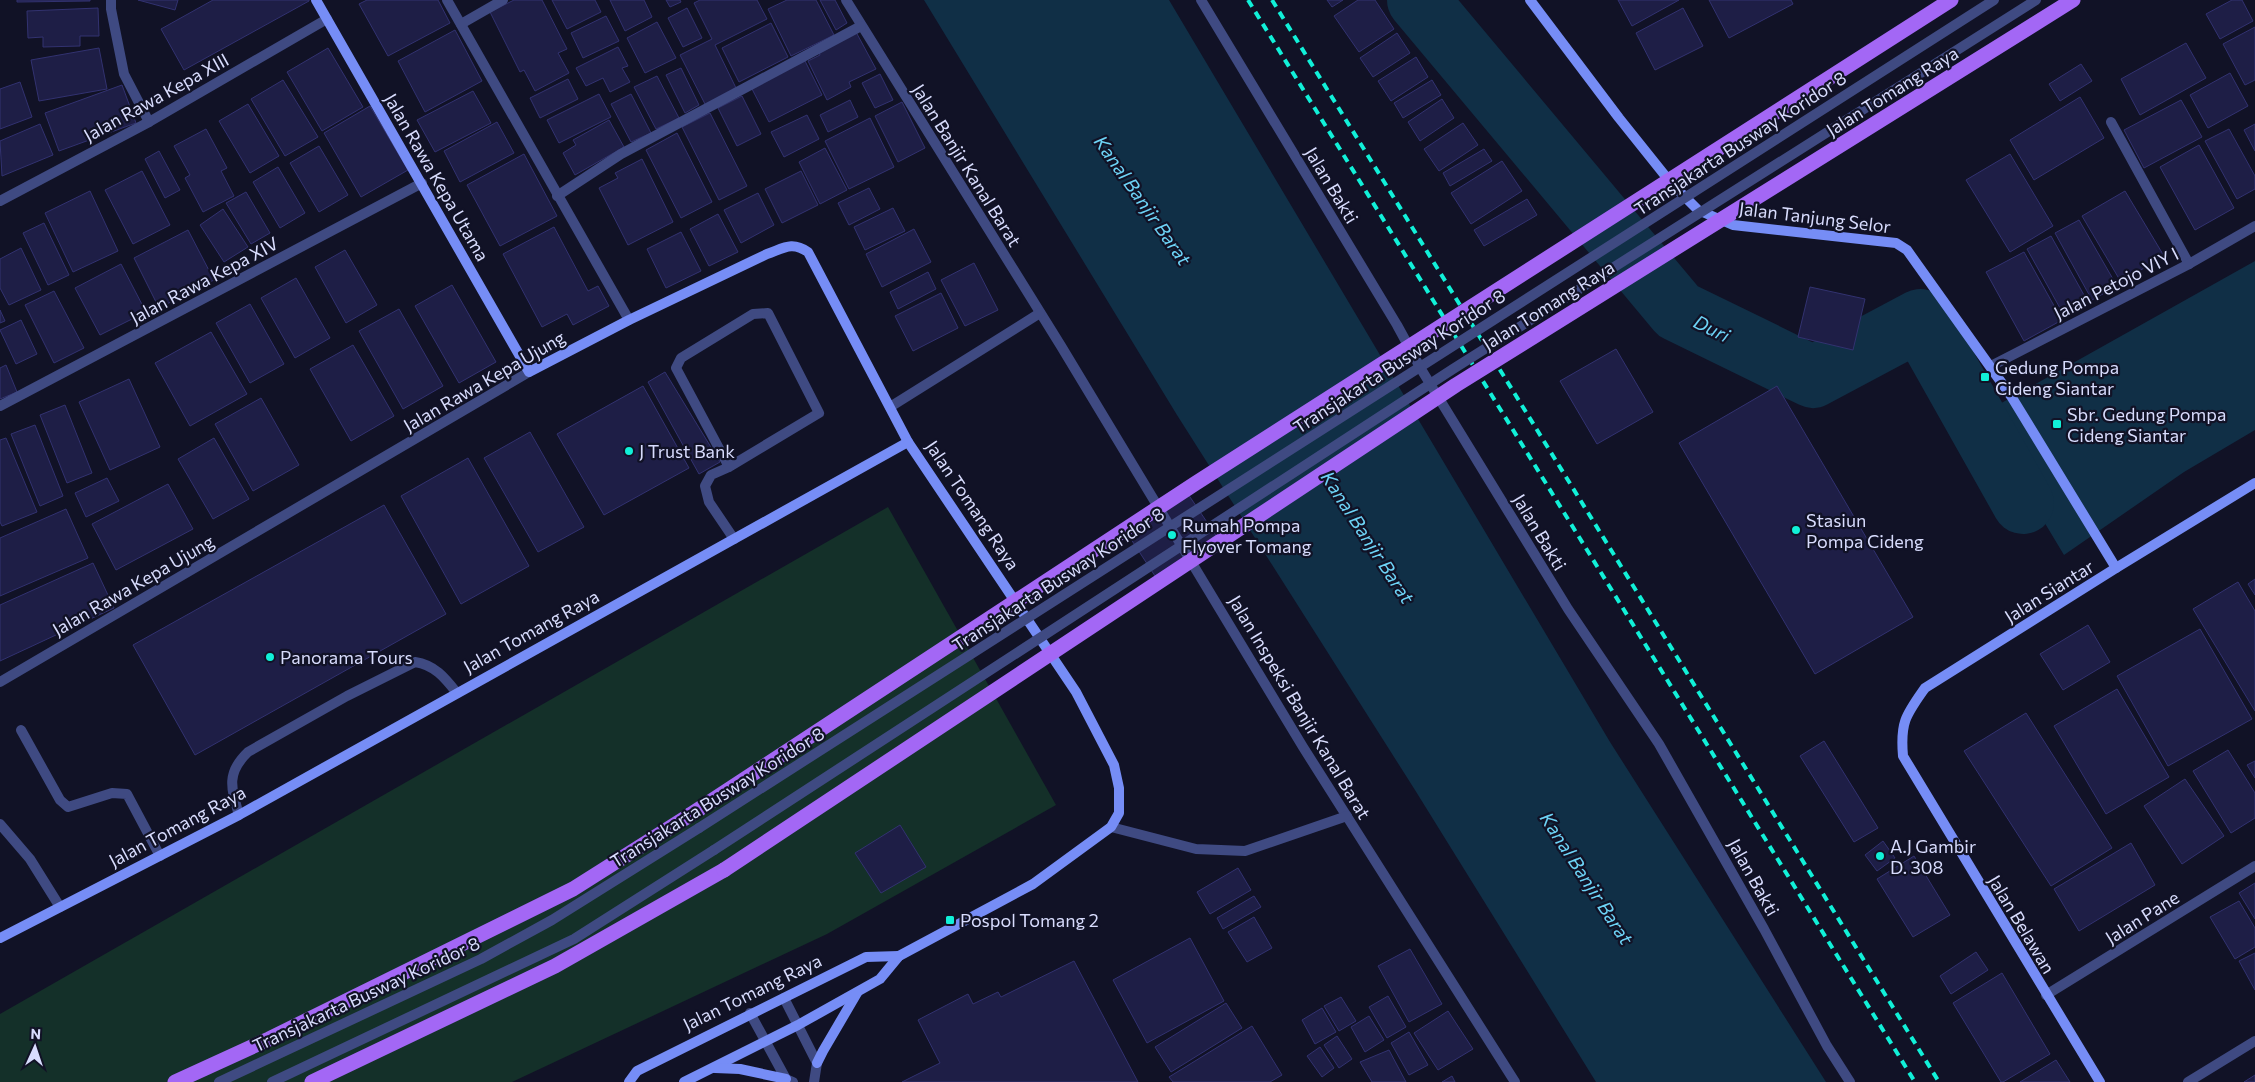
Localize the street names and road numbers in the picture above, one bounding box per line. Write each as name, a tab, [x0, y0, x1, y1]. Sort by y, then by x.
street label: Jalan Tomang Raya	[1822, 41, 1962, 141]
street label: Jalan Rawa Kepa XIII	[80, 48, 232, 146]
street label: Transjakarta Busway Koridor 8	[1630, 66, 1850, 220]
street label: Jalan Banjir Kanal Barat	[908, 80, 1026, 250]
street label: Jalan Rawa Kepa Utama	[380, 89, 494, 265]
street label: Jalan Bakti	[1301, 143, 1363, 227]
street label: Jalan Tanjung Selor	[1738, 197, 1892, 237]
street label: Jalan Rawa Kepa XIV	[126, 232, 282, 328]
street label: Jalan Petojo VIY I	[2050, 242, 2182, 324]
street label: Jalan Tomang Raya	[1478, 255, 1618, 355]
street label: Transjakarta Busway Koridor 8	[1289, 284, 1509, 438]
street label: Jalan Rawa Kepa Ujung	[399, 326, 569, 436]
street label: Jalan Tomang Raya	[921, 436, 1025, 574]
street label: Jalan Bakti	[1509, 490, 1571, 574]
street label: Transjakarta Busway Koridor 8	[948, 502, 1168, 656]
street label: Jalan Rawa Kepa Ujung	[48, 530, 218, 640]
street label: Jalan Siantar	[2000, 555, 2098, 627]
street label: Jalan Tomang Raya	[459, 585, 603, 677]
street label: Jalan Inspeksi Banjir Kanal Barat	[1224, 591, 1376, 823]
street label: Transjakarta Busway Koridor 8	[606, 722, 828, 872]
street label: Jalan Tomang Raya	[105, 781, 249, 871]
street label: Jalan Bakti	[1724, 834, 1784, 920]
street label: Jalan Belawan	[1984, 871, 2060, 977]
street label: Jalan Pane	[2101, 886, 2183, 948]
street label: Transjakarta Busway Koridor 8	[249, 932, 483, 1056]
street label: Jalan Tomang Raya	[679, 949, 825, 1035]

